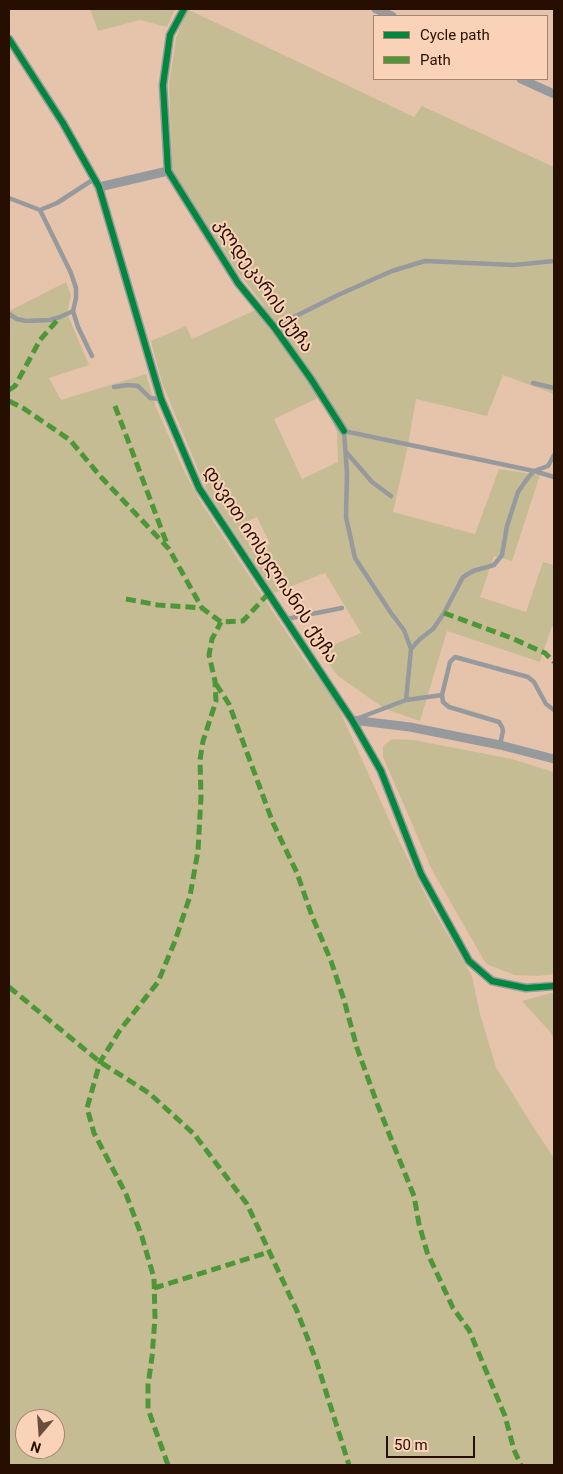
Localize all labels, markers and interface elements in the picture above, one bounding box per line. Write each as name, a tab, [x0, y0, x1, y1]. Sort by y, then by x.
legend	[373, 15, 548, 80]
text: Cycle path	[420, 26, 490, 44]
text: Path	[420, 51, 451, 69]
street label: კლდეკარის ქუჩა	[209, 215, 317, 357]
street label: დავით იოსელიანის ქუჩა	[198, 462, 342, 668]
north arrow	[15, 1409, 65, 1459]
scale bar	[388, 1426, 477, 1458]
text: 50 m	[394, 1436, 428, 1454]
text: N	[29, 1438, 43, 1456]

